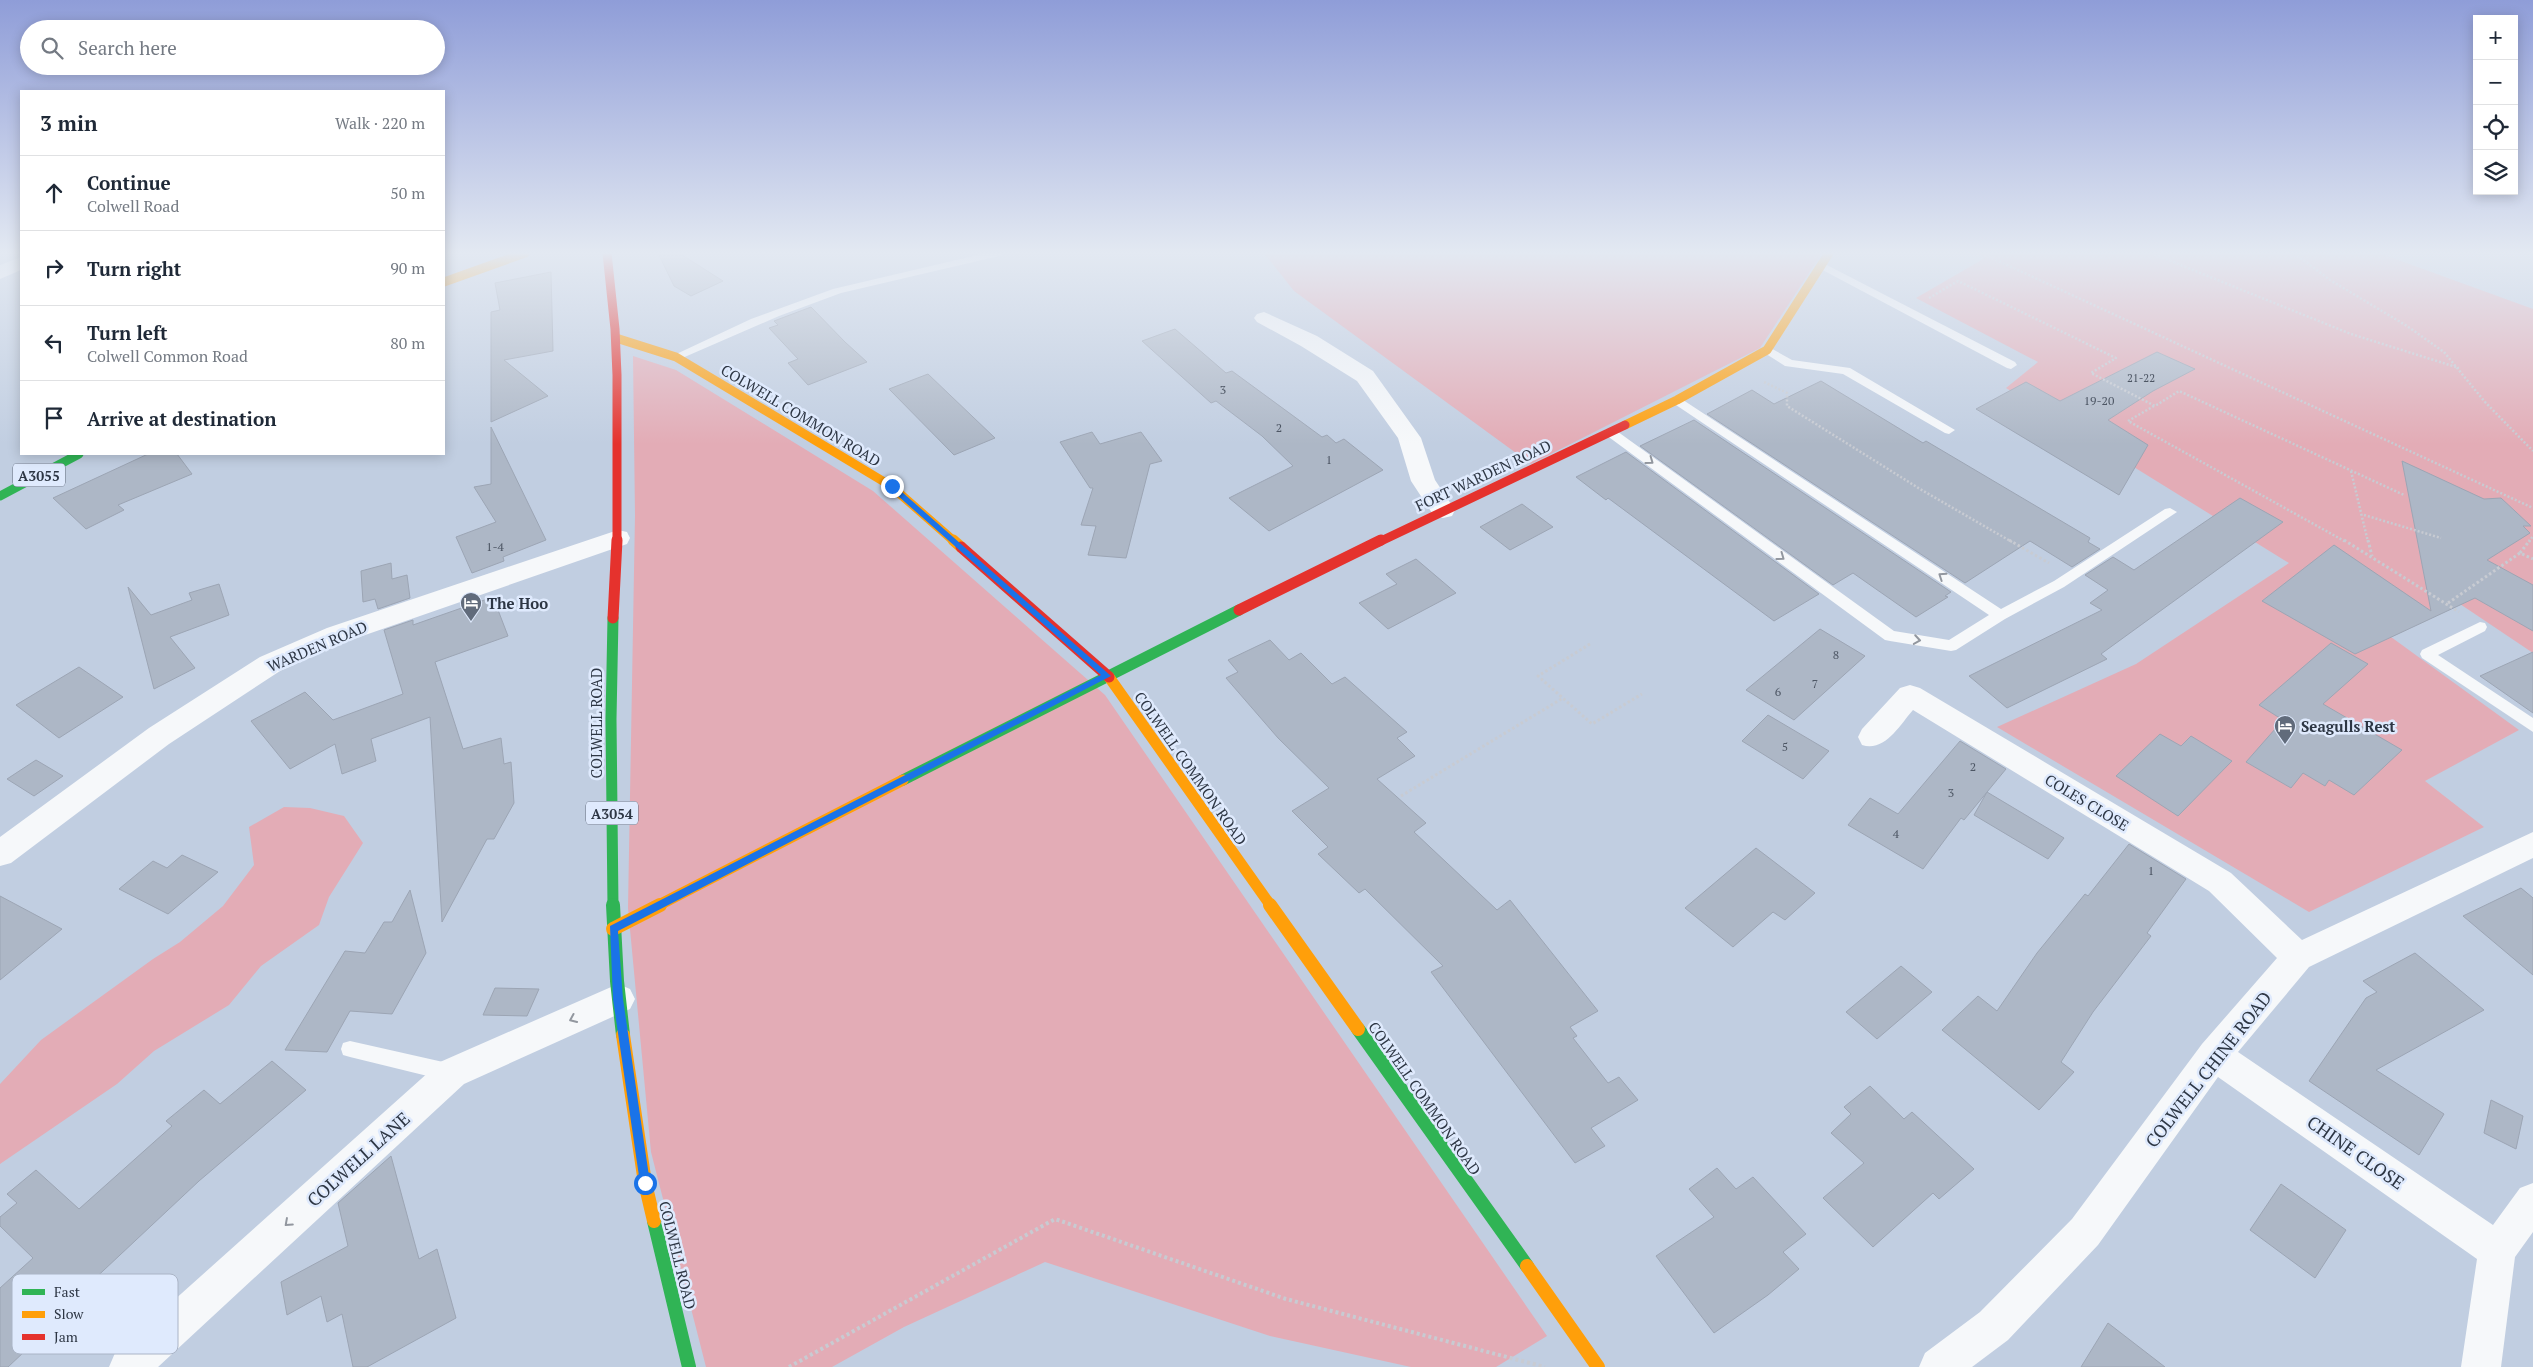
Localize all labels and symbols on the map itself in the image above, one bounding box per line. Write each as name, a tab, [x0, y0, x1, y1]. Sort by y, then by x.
street label: COLWELL COMMON ROAD	[717, 359, 885, 471]
house number: 21-22	[2127, 371, 2155, 385]
house number: 3	[1220, 382, 1226, 397]
house number: 19-20	[2084, 393, 2114, 408]
house number: 2	[1276, 420, 1282, 435]
street label: FORT WARDEN ROAD	[1412, 435, 1554, 515]
house number: 1	[1326, 452, 1332, 467]
one-way arrow	[1644, 455, 1653, 464]
road number: A3055	[13, 464, 65, 486]
route end	[881, 475, 904, 498]
house number: 1-4	[486, 539, 505, 554]
one-way arrow	[1775, 551, 1785, 560]
one-way arrow	[1938, 573, 1947, 582]
hotel icon: The Hoo	[459, 591, 483, 622]
place label: The Hoo	[487, 593, 548, 613]
street label: WARDEN ROAD	[264, 616, 370, 676]
one-way arrow	[1913, 635, 1922, 645]
house number: 8	[1833, 647, 1839, 662]
street label: COLWELL ROAD	[586, 668, 606, 778]
house number: 7	[1812, 676, 1818, 691]
house number: 6	[1775, 684, 1782, 699]
street label: COLWELL COMMON ROAD	[1130, 687, 1252, 849]
hotel icon: Seagulls Rest	[2273, 714, 2297, 745]
place label: Seagulls Rest	[2301, 716, 2395, 736]
house number: 5	[1782, 739, 1788, 754]
house number: 2	[1970, 759, 1976, 774]
street label: COLES CLOSE	[2041, 769, 2133, 835]
house number: 3	[1948, 785, 1954, 800]
road number: A3054	[586, 801, 638, 824]
house number: 4	[1893, 826, 1900, 841]
house number: 1	[2148, 863, 2154, 878]
street label: COLWELL CHINE ROAD	[2139, 986, 2277, 1152]
one-way arrow	[569, 1012, 578, 1023]
street label: COLWELL COMMON ROAD	[1364, 1017, 1486, 1179]
street label: COLWELL LANE	[301, 1106, 415, 1212]
street label: CHINE CLOSE	[2303, 1110, 2409, 1194]
route start	[634, 1172, 657, 1195]
street label: COLWELL ROAD	[655, 1199, 701, 1311]
one-way arrow	[284, 1217, 293, 1226]
legend	[12, 1274, 178, 1354]
text: Fast	[54, 1282, 81, 1301]
text: Slow	[54, 1304, 84, 1323]
text: Jam	[54, 1327, 78, 1346]

